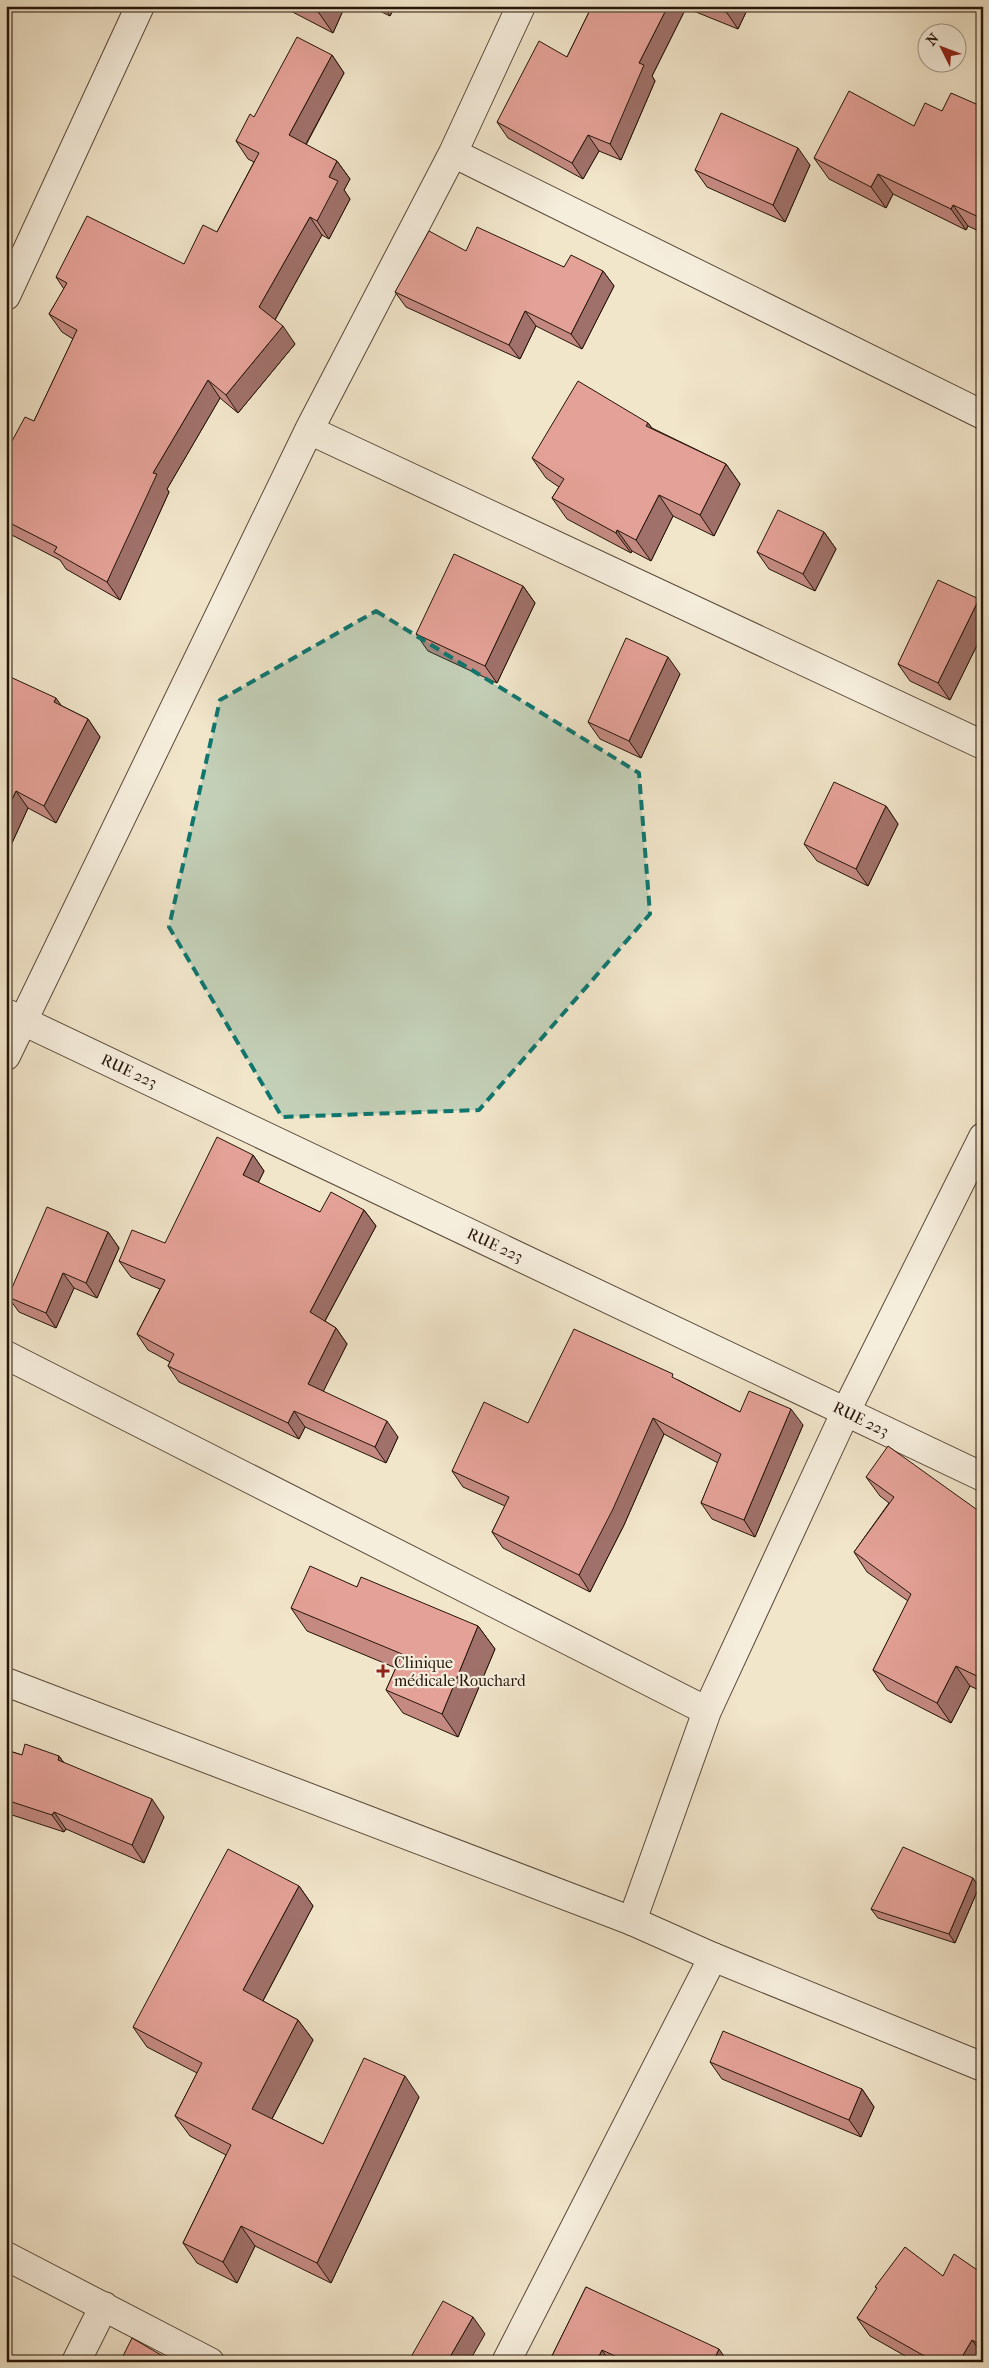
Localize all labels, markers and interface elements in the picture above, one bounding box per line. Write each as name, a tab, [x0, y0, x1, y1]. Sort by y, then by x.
north arrow	[916, 22, 966, 72]
text: N	[923, 30, 943, 49]
street label: RUE 223	[98, 1050, 160, 1092]
street label: RUE 223	[464, 1224, 526, 1266]
street label: RUE 223	[830, 1397, 892, 1441]
place label: Clinique médicale Rouchard	[394, 1653, 526, 1690]
marker: Clinique médicale Rouchard	[376, 1664, 390, 1678]

